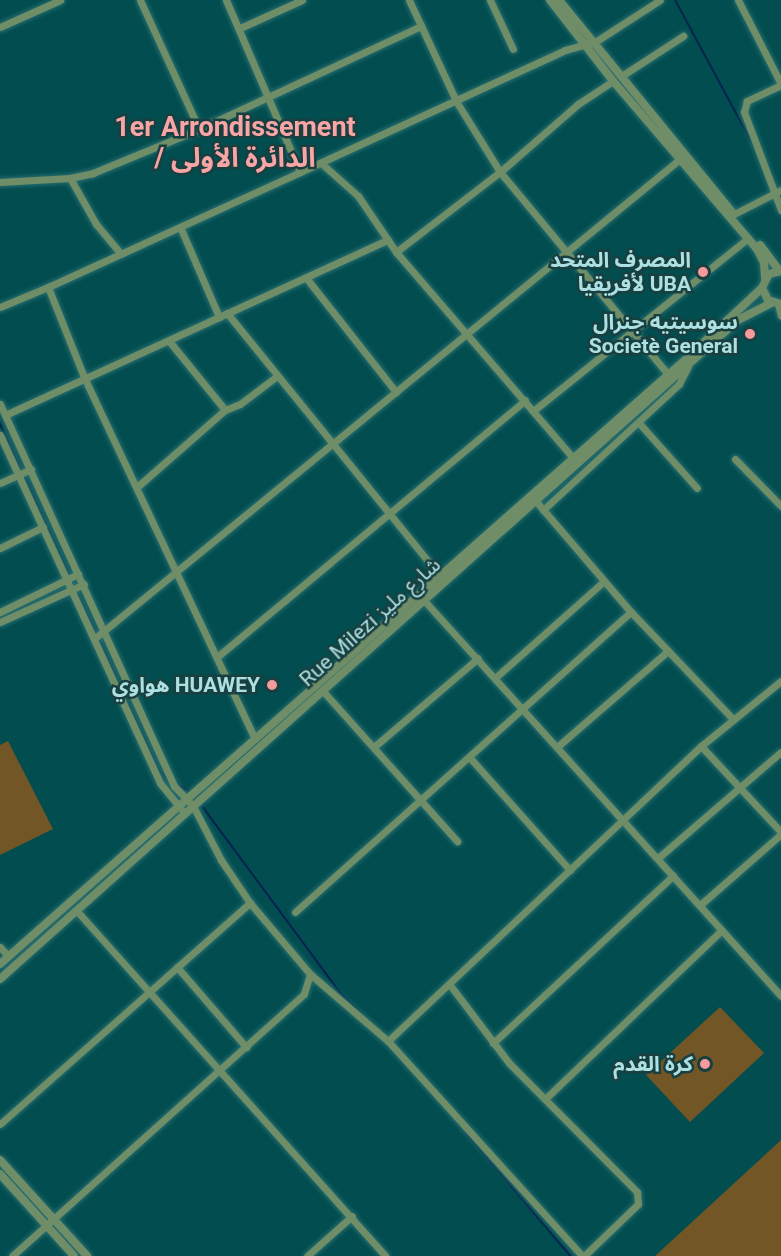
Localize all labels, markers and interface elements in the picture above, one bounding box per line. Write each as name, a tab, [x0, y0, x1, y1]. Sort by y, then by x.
district label: 1er Arrondissement / الدائرة الأولى	[114, 111, 356, 174]
place label: المصرف المتحد لأفريقيا UBA	[550, 247, 691, 297]
marker: المصرف المتحد لأفريقيا UBA	[696, 265, 710, 279]
place label: سوسيتيه جنرال Societè General	[589, 309, 738, 359]
marker: سوسيتيه جنرال Societè General	[743, 327, 757, 341]
street label: Rue Milezi شارع مليز	[294, 552, 446, 692]
place label: هواوي HUAWEY	[112, 672, 260, 698]
marker: هواوي HUAWEY	[265, 678, 279, 692]
place label: كرة القدم	[613, 1051, 693, 1077]
marker: كرة القدم	[698, 1057, 712, 1071]

